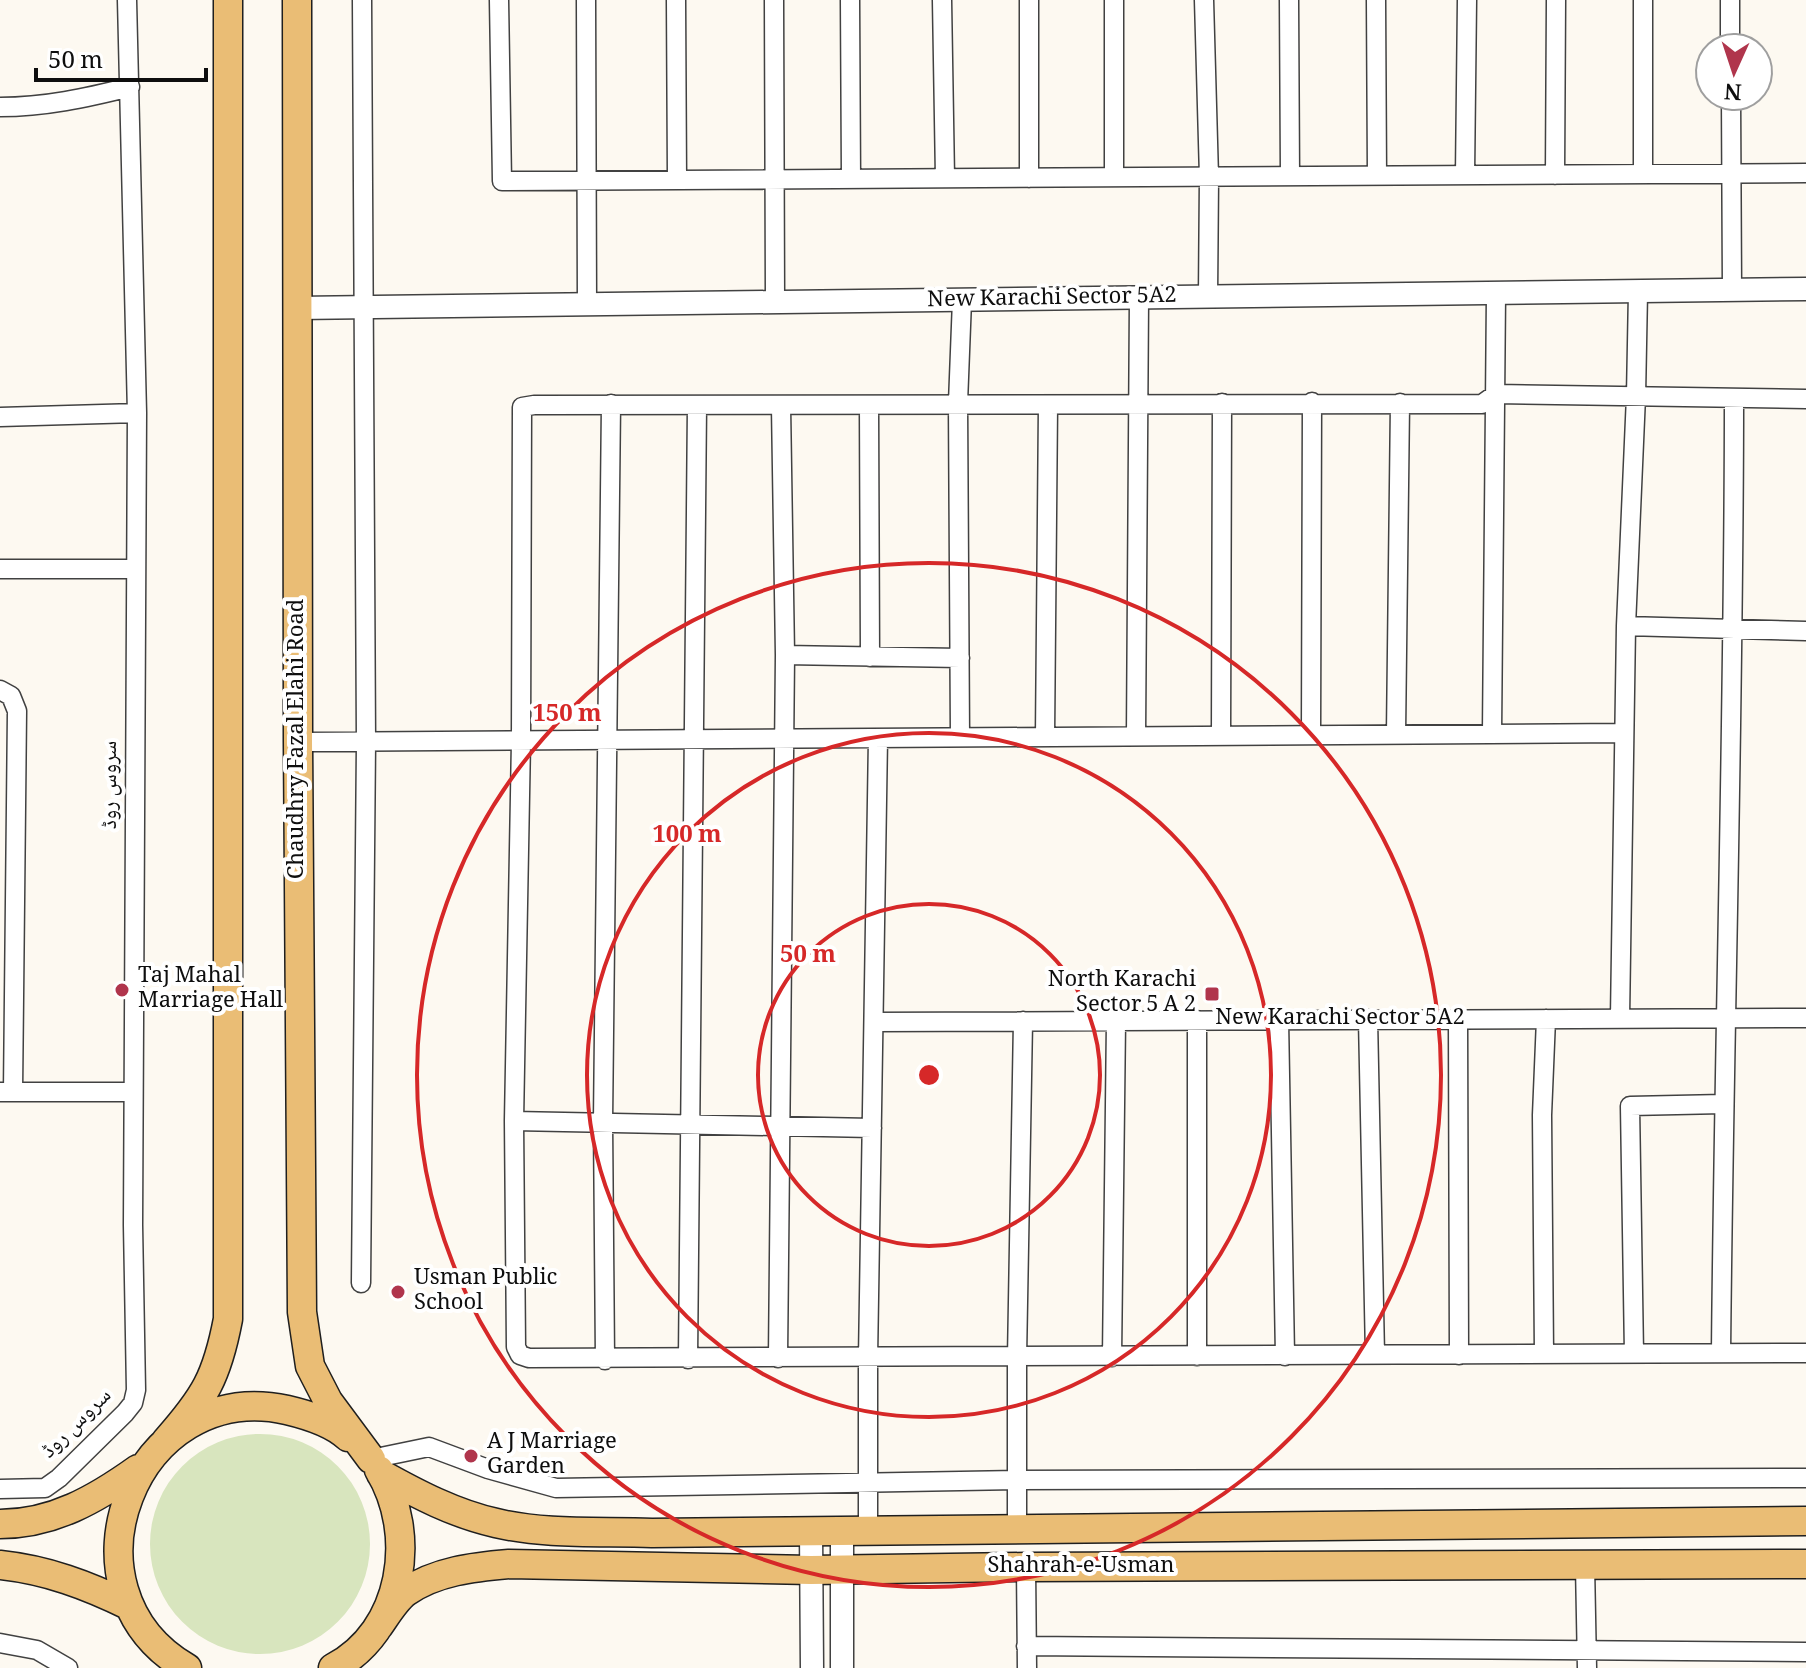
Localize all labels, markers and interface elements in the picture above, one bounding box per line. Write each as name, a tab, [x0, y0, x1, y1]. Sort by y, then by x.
scale bar	[36, 32, 206, 82]
north arrow	[1694, 32, 1774, 112]
text: 50 m	[48, 42, 103, 83]
text: N	[1723, 70, 1743, 108]
street label: New Karachi Sector 5A2	[927, 278, 1177, 320]
street label: Chaudhry Fazal Elahi Road	[279, 598, 317, 879]
text: 150 m	[532, 695, 602, 736]
street label: سروس روڈ	[92, 741, 130, 829]
text: 100 m	[652, 816, 722, 857]
text: 50 m	[780, 936, 836, 977]
place label: Taj Mahal Marriage Hall	[138, 958, 283, 1021]
place label: North Karachi Sector 5 A 2	[1048, 962, 1196, 1025]
marker: Taj Mahal Marriage Hall	[113, 981, 131, 999]
marker: North Karachi Sector 5 A 2	[1203, 985, 1221, 1003]
street label: New Karachi Sector 5A2	[1215, 1000, 1465, 1038]
centre of rings	[915, 1061, 943, 1089]
place label: Usman Public School	[414, 1260, 557, 1323]
marker: Usman Public School	[389, 1283, 407, 1301]
street label: سروس روڈ	[32, 1379, 122, 1469]
place label: A J Marriage Garden	[487, 1424, 617, 1487]
marker: A J Marriage Garden	[462, 1447, 480, 1465]
street label: Shahrah-e-Usman	[987, 1548, 1175, 1586]

